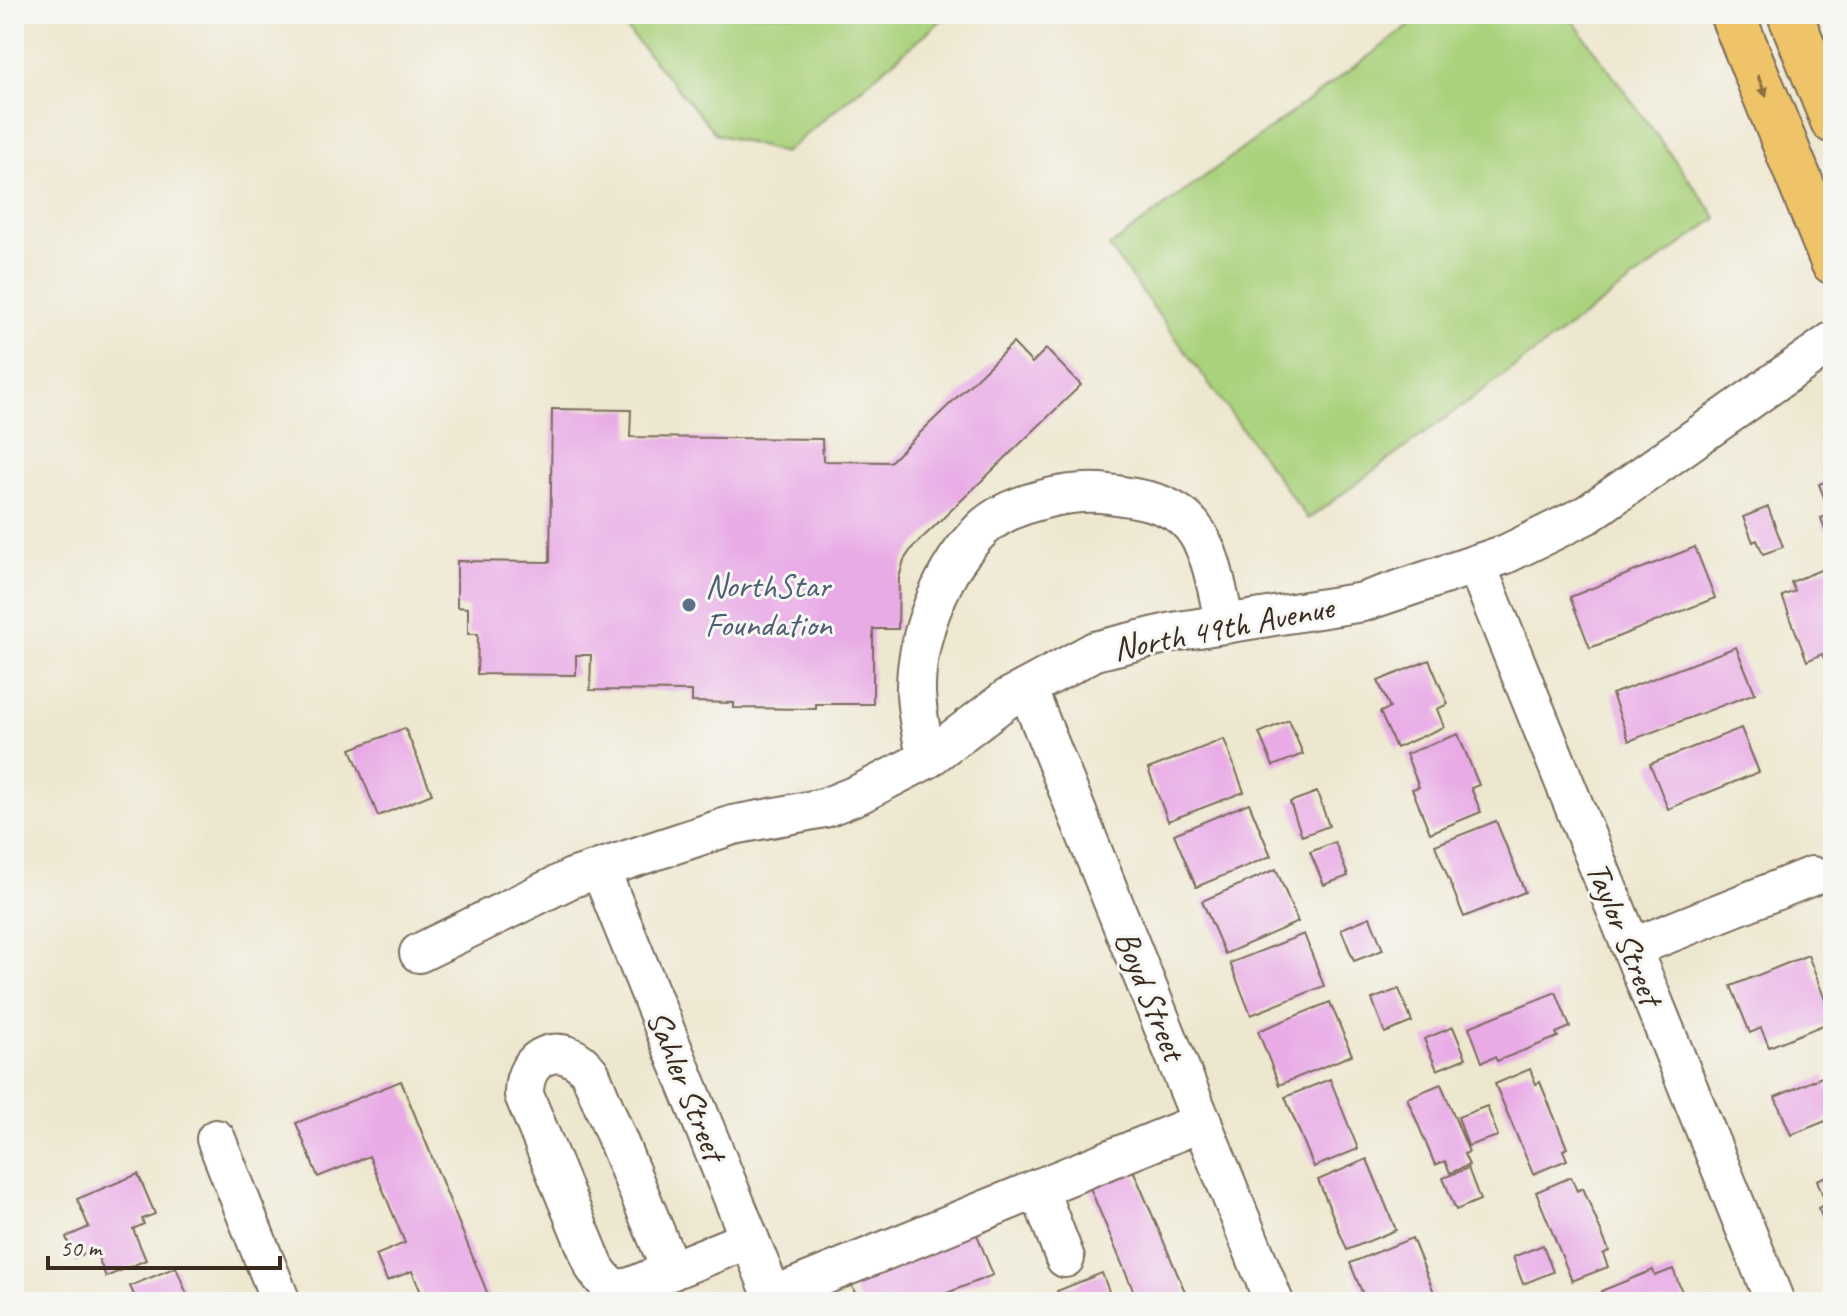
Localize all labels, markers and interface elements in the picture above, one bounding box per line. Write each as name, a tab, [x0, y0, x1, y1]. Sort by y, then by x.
one-way arrow	[1755, 74, 1768, 98]
place label: NorthStar Foundation	[705, 564, 834, 646]
street label: North 49th Avenue	[1109, 585, 1339, 670]
marker: NorthStar Foundation	[680, 596, 698, 614]
street label: Taylor Street	[1576, 855, 1674, 1015]
street label: Boyd Street	[1105, 924, 1197, 1070]
street label: Sahler Street	[637, 1004, 738, 1171]
scale bar	[48, 1220, 280, 1270]
text: 50 m	[60, 1233, 103, 1263]

